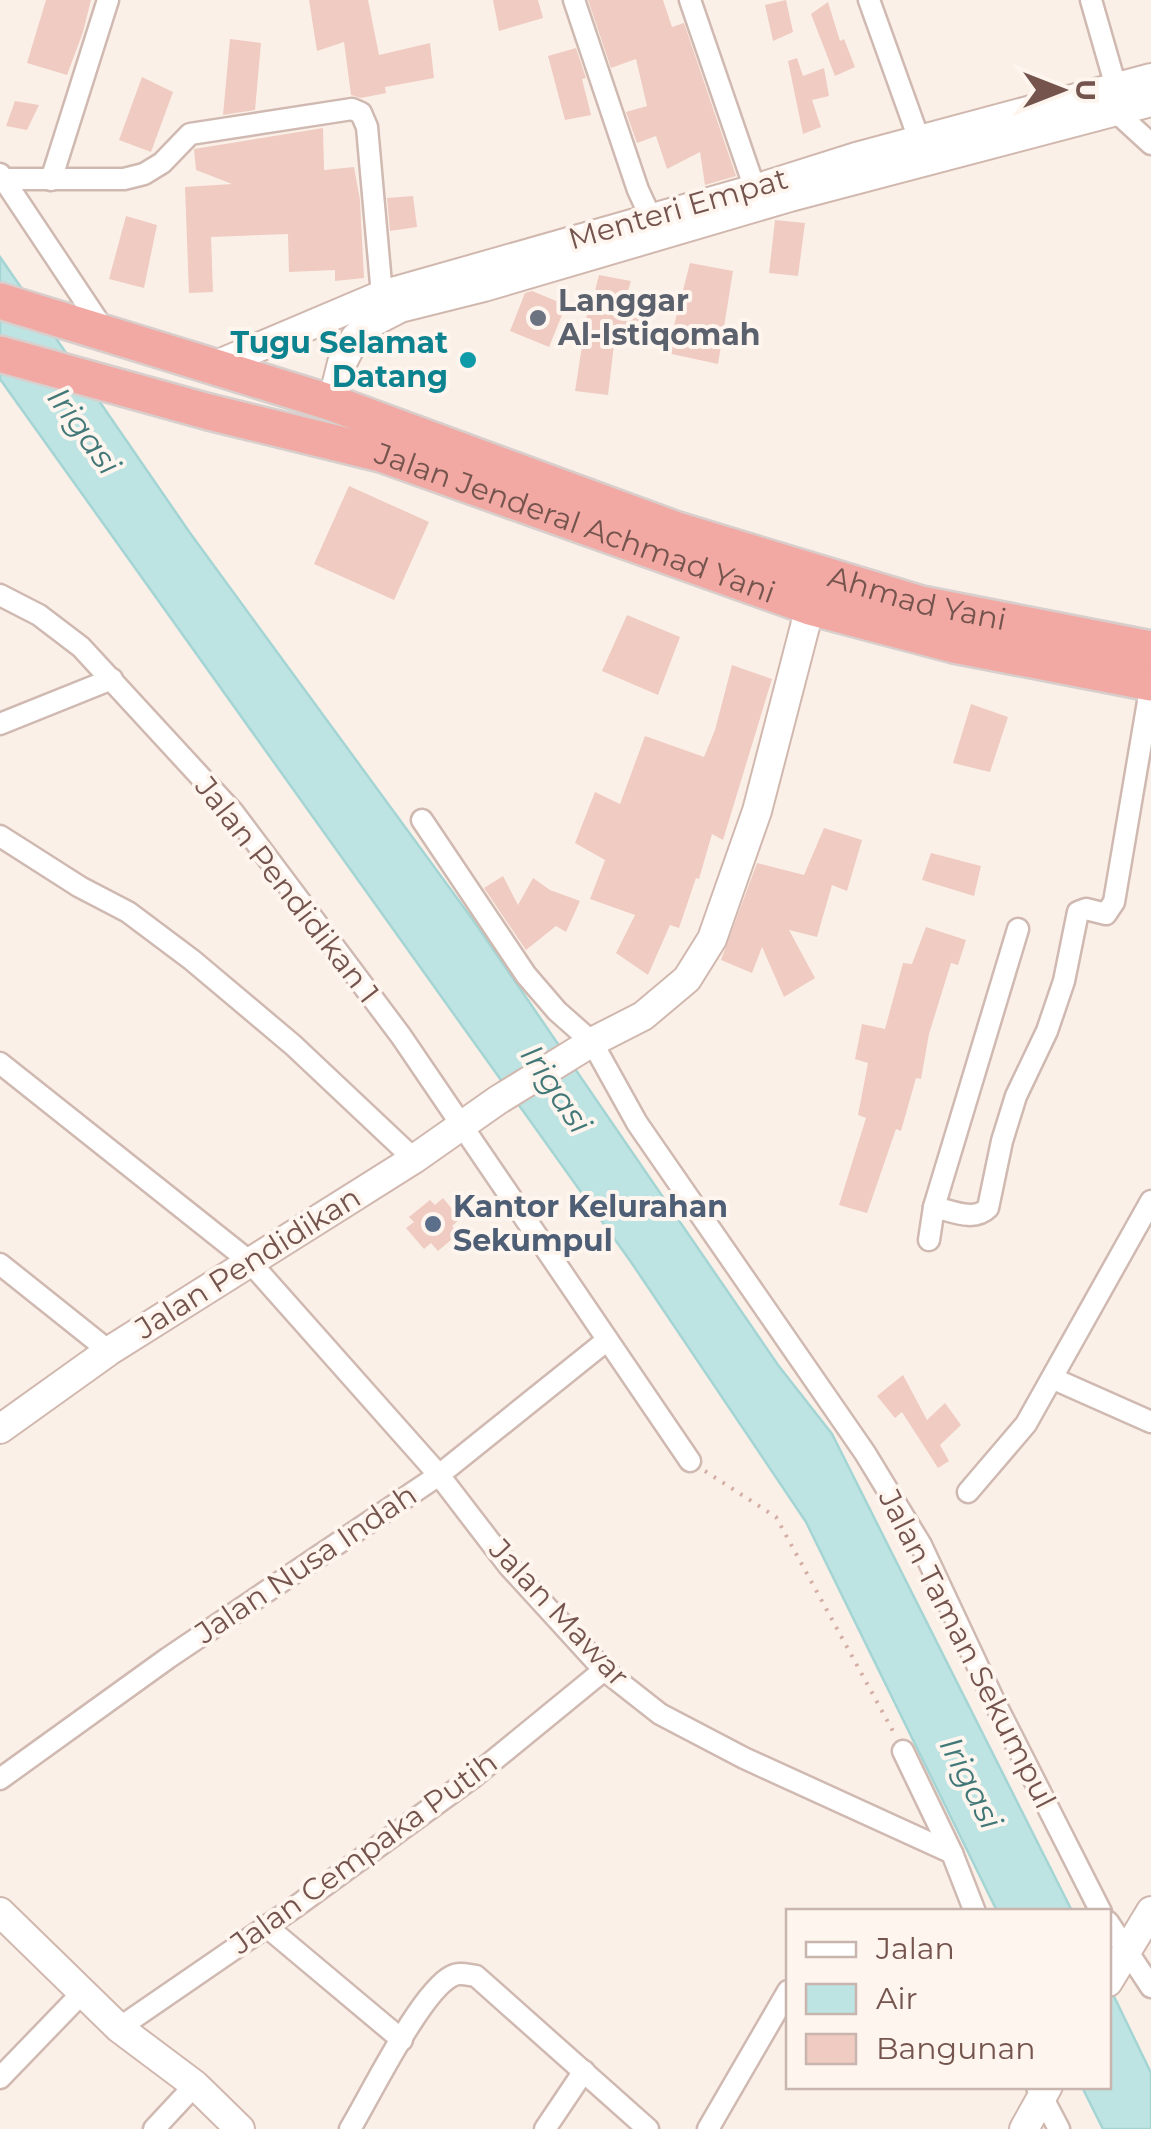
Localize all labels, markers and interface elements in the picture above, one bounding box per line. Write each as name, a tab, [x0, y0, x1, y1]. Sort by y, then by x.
north arrow	[1011, 40, 1111, 140]
text: U	[1069, 79, 1103, 101]
street label: Menteri Empat	[564, 160, 792, 258]
place label: Langgar Al-Istiqomah	[557, 282, 761, 353]
marker: Langgar Al-Istiqomah	[527, 307, 549, 329]
place label: Tugu Selamat Datang	[230, 324, 448, 395]
marker: Tugu Selamat Datang	[457, 349, 479, 371]
water label: Irigasi	[40, 379, 129, 482]
street label: Jalan Jenderal Achmad Yani	[369, 434, 780, 611]
street label: Ahmad Yani	[824, 558, 1009, 638]
street label: Jalan Pendidikan 1	[187, 768, 387, 1010]
water label: Irigasi	[513, 1037, 600, 1141]
street label: Jalan Pendidikan	[127, 1178, 367, 1347]
place label: Kantor Kelurahan Sekumpul	[453, 1188, 728, 1259]
marker: Kantor Kelurahan Sekumpul	[422, 1213, 444, 1235]
street label: Jalan Nusa Indah	[187, 1476, 423, 1652]
street label: Jalan Taman Sekumpul	[870, 1482, 1064, 1814]
street label: Jalan Mawar	[481, 1530, 637, 1694]
water label: Irigasi	[932, 1730, 1011, 1836]
street label: Jalan Cempaka Putih	[222, 1743, 504, 1962]
legend	[786, 1909, 1111, 2089]
text: Jalan	[875, 1930, 955, 1967]
text: Air	[876, 1980, 918, 2017]
text: Bangunan	[876, 2030, 1036, 2067]

